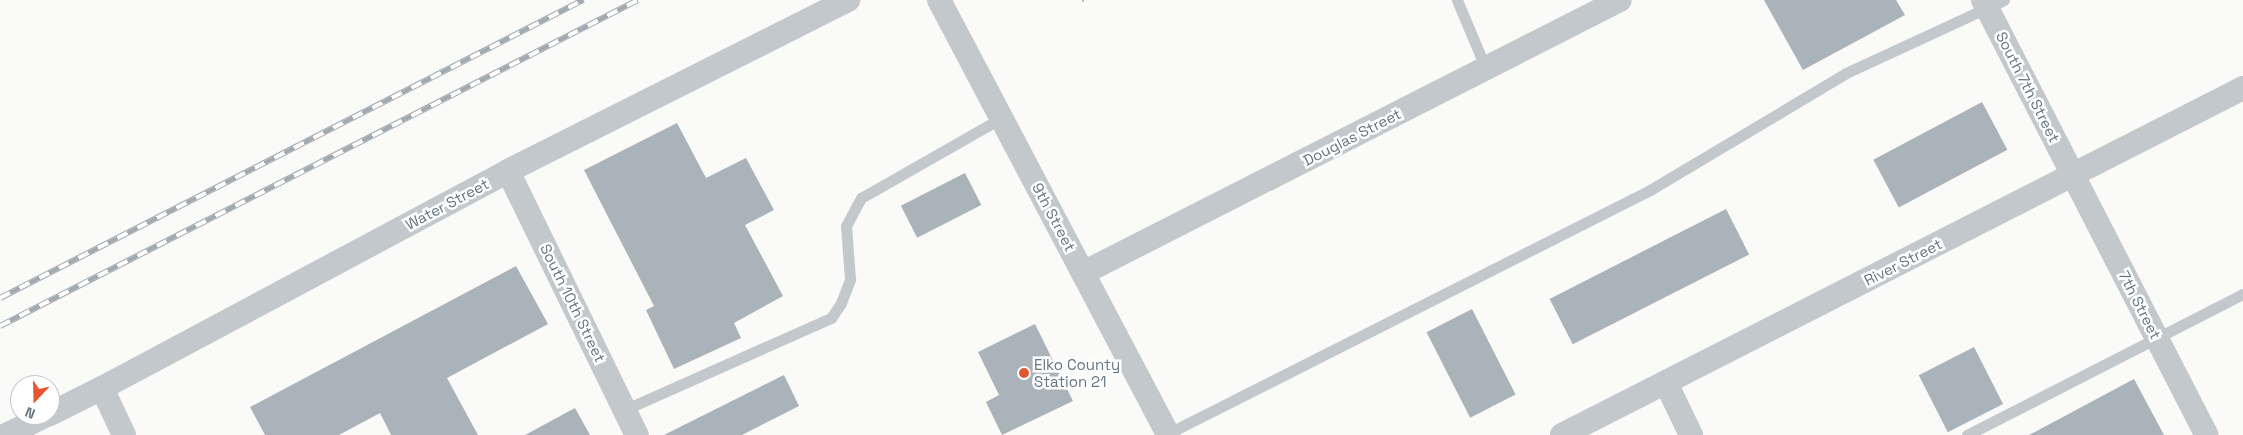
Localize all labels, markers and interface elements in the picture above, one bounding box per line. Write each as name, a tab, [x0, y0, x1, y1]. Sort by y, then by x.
street label: South 7th Street	[1992, 29, 2064, 145]
street label: Douglas Street	[1300, 104, 1404, 170]
street label: Water Street	[402, 174, 492, 234]
street label: 9th Street	[1028, 180, 1080, 254]
street label: River Street	[1861, 235, 1945, 289]
street label: South 10th Street	[537, 241, 609, 365]
street label: 7th Street	[2115, 268, 2165, 342]
place label: Elko County Station 21	[1034, 355, 1120, 390]
marker: Elko County Station 21	[1018, 367, 1030, 379]
north arrow	[10, 375, 60, 425]
text: N	[22, 403, 38, 423]

